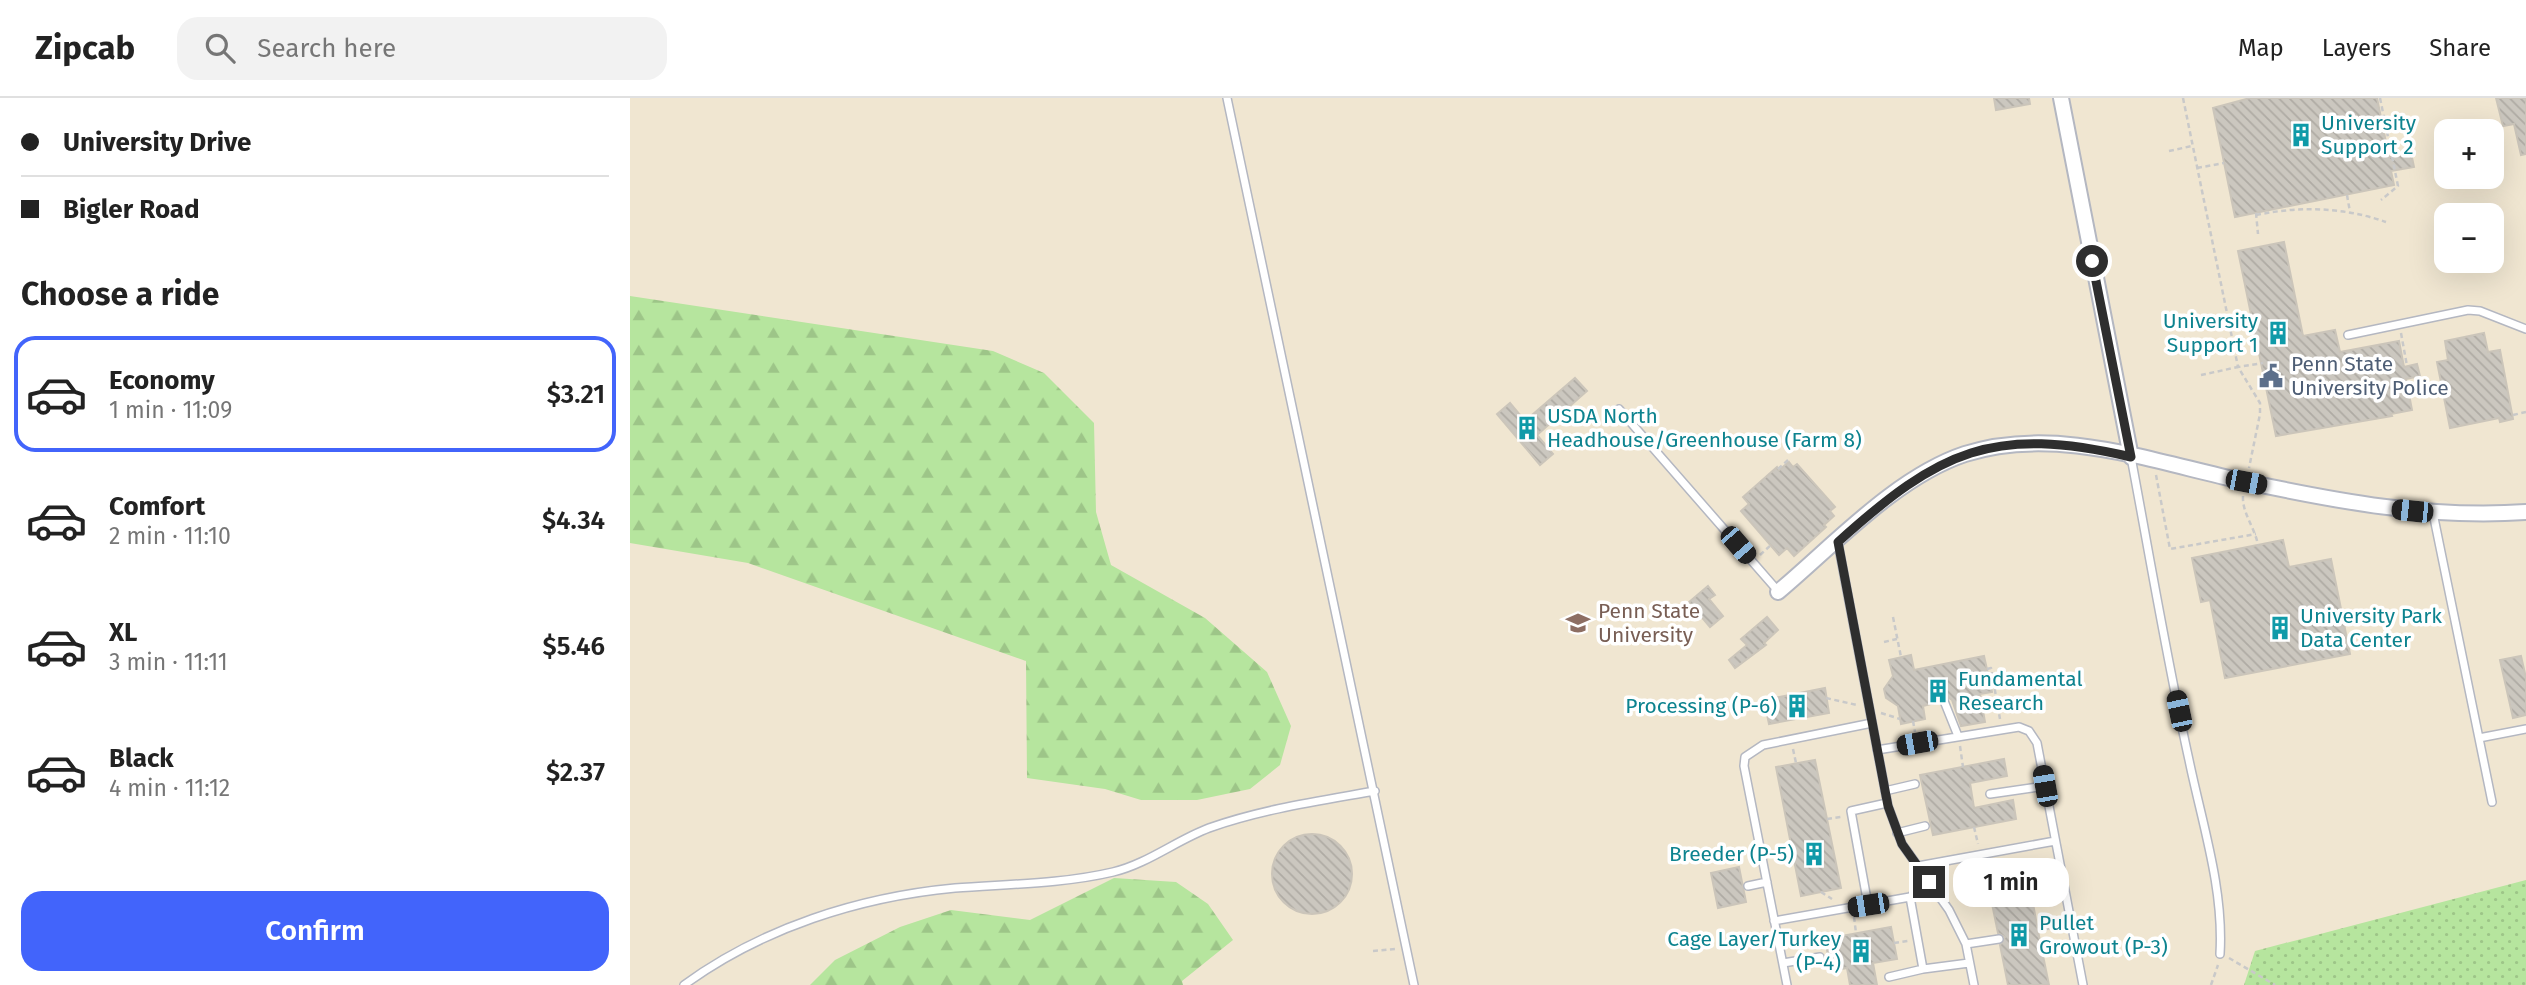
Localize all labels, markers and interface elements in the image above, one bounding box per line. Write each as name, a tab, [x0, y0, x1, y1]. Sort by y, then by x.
search box	[177, 17, 667, 80]
text: Zipcab	[35, 28, 135, 68]
icon: search	[201, 29, 239, 67]
text: Search here	[257, 33, 396, 64]
text: Map	[2238, 34, 2284, 62]
text: Layers	[2322, 34, 2391, 62]
text: Share	[2429, 34, 2491, 62]
place label: University Support 2	[2321, 110, 2417, 160]
map controls	[2434, 119, 2504, 273]
button: +	[2434, 119, 2504, 189]
building icon: University Support 2	[2287, 121, 2315, 149]
text: University Drive	[63, 127, 251, 158]
text: Bigler Road	[63, 194, 200, 225]
button: −	[2434, 203, 2504, 273]
route start	[2076, 245, 2108, 277]
text: Choose a ride	[21, 275, 219, 313]
place label: University Support 1	[2163, 308, 2259, 358]
building icon: University Support 1	[2264, 319, 2292, 347]
place label: Penn State University Police	[2291, 351, 2449, 401]
public building icon: Penn State University Police	[2257, 362, 2285, 390]
icon: car	[25, 363, 88, 426]
text: Economy	[109, 365, 215, 396]
text: $3.21	[547, 379, 605, 410]
text: 1 min · 11:09	[109, 396, 232, 424]
place label: USDA North Headhouse/Greenhouse (Farm 8)	[1547, 403, 1862, 453]
building icon: USDA North Headhouse/Greenhouse (Farm 8)	[1513, 414, 1541, 442]
car	[2224, 468, 2269, 496]
icon: car	[25, 489, 88, 552]
text: Comfort	[109, 491, 205, 522]
car	[2391, 498, 2434, 524]
text: $4.34	[542, 505, 605, 536]
text: 2 min · 11:10	[109, 522, 231, 550]
car	[1717, 522, 1760, 568]
place label: Penn State University	[1598, 598, 1700, 648]
place label: University Park Data Center	[2300, 603, 2442, 653]
school or university icon: Penn State University	[1564, 609, 1592, 637]
building icon: University Park Data Center	[2266, 614, 2294, 642]
icon: car	[25, 615, 88, 678]
text: XL	[109, 617, 137, 648]
text: $5.46	[543, 631, 605, 662]
text: 3 min · 11:11	[109, 648, 228, 676]
place label: Fundamental Research	[1958, 666, 2083, 716]
building icon: Fundamental Research	[1924, 677, 1952, 705]
car	[2165, 688, 2194, 734]
building icon: Processing (P-6)	[1783, 692, 1811, 720]
place label: Processing (P-6)	[1625, 693, 1777, 719]
car	[1895, 729, 1940, 757]
icon: car	[25, 741, 88, 804]
text: Black	[109, 743, 174, 774]
text: $2.37	[546, 757, 605, 788]
car	[2032, 763, 2059, 809]
text: 4 min · 11:12	[109, 774, 230, 802]
building icon: Breeder (P-5)	[1800, 840, 1828, 868]
place label: Breeder (P-5)	[1669, 841, 1794, 867]
callout: 1 min	[1954, 858, 2069, 906]
route end	[1913, 866, 1945, 898]
text: 1 min	[1983, 868, 2039, 896]
button: Confirm	[21, 891, 609, 971]
car	[1846, 891, 1891, 919]
place label: Pullet Growout (P-3)	[2039, 910, 2168, 960]
building icon: Pullet Growout (P-3)	[2005, 921, 2033, 949]
place label: Cage Layer/Turkey (P-4)	[1667, 926, 1842, 976]
building icon: Cage Layer/Turkey (P-4)	[1847, 937, 1875, 965]

